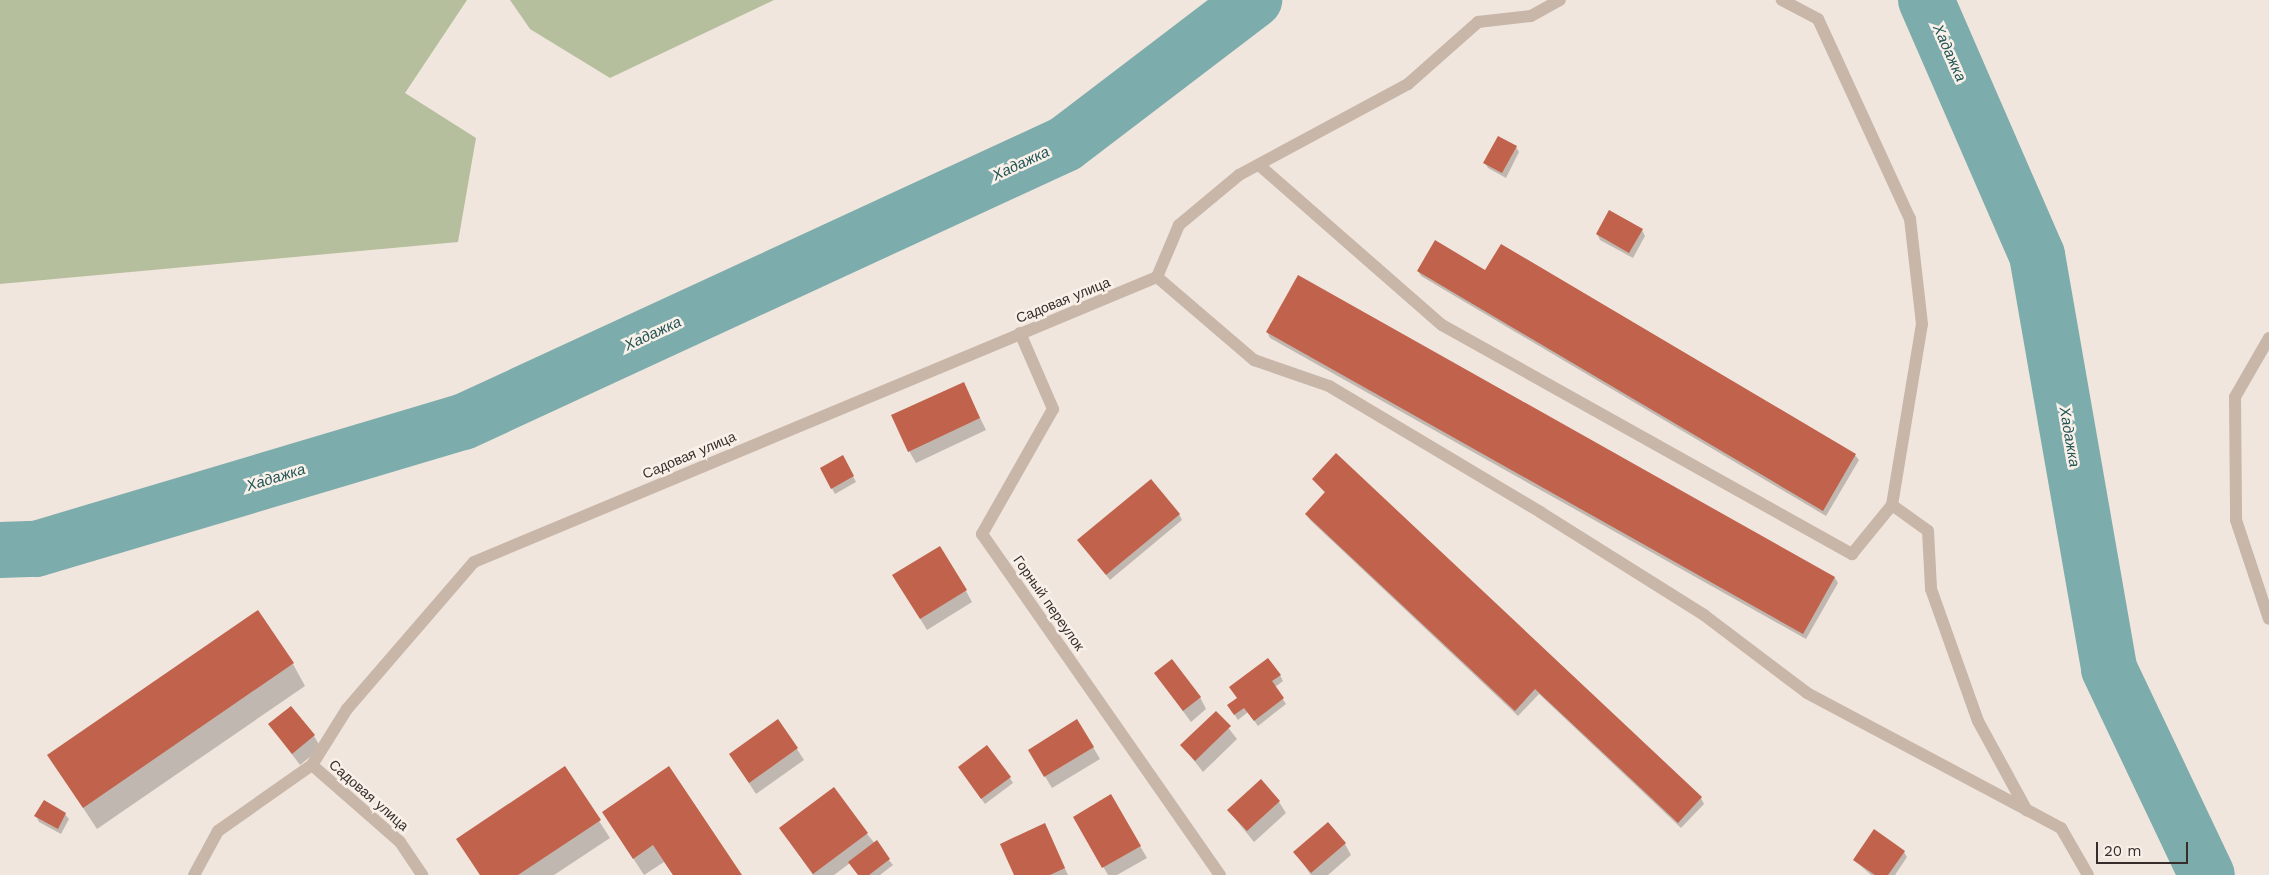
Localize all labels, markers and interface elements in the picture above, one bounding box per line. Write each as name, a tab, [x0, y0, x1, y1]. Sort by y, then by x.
water label: Хадажка	[1928, 22, 1970, 84]
water label: Хадажка	[990, 143, 1052, 185]
street label: Садовая улица	[1014, 273, 1112, 327]
water label: Хадажка	[622, 313, 684, 355]
water label: Хадажка	[2055, 406, 2083, 468]
street label: Садовая улица	[640, 428, 738, 482]
water label: Хадажка	[244, 461, 308, 495]
street label: Горный переулок	[1010, 552, 1088, 654]
street label: Садовая улица	[326, 756, 412, 834]
scale bar	[2099, 832, 2192, 864]
text: 20 m	[2104, 842, 2142, 860]

